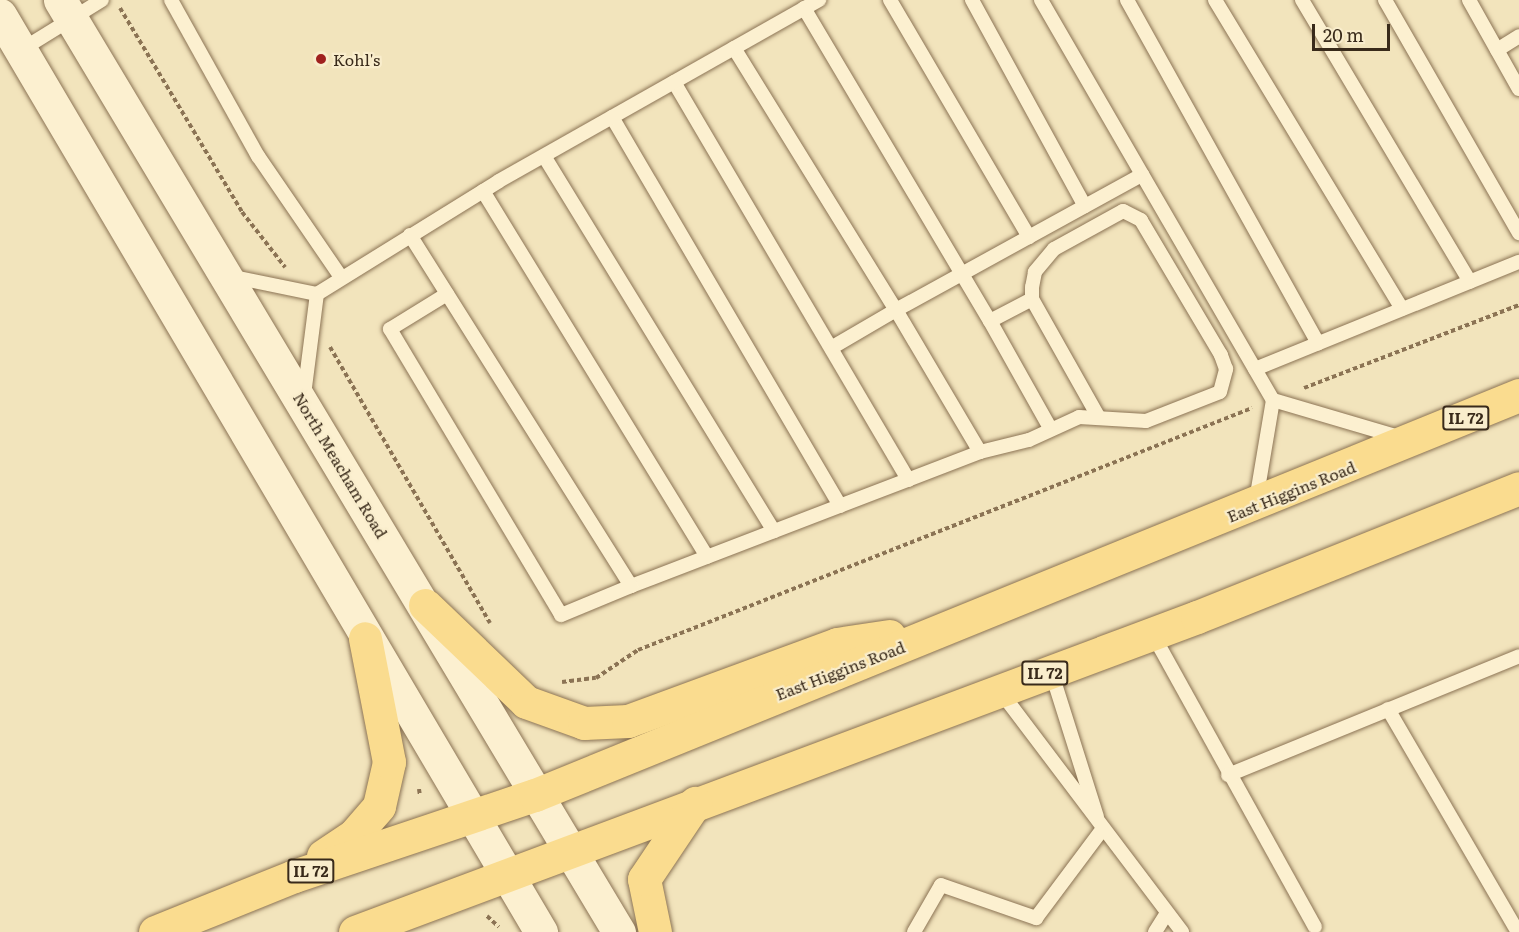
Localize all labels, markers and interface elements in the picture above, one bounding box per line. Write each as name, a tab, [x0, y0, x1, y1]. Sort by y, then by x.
scale bar	[1315, 12, 1393, 50]
text: 20 m	[1323, 21, 1364, 48]
place label: Kohl's	[333, 49, 380, 69]
marker: Kohl's	[314, 52, 328, 66]
street label: North Meacham Road	[290, 389, 392, 541]
road number: IL 72	[1442, 406, 1490, 430]
street label: East Higgins Road	[1224, 456, 1358, 526]
street label: East Higgins Road	[773, 636, 907, 704]
road number: IL 72	[1021, 661, 1069, 685]
road number: IL 72	[287, 859, 335, 883]

